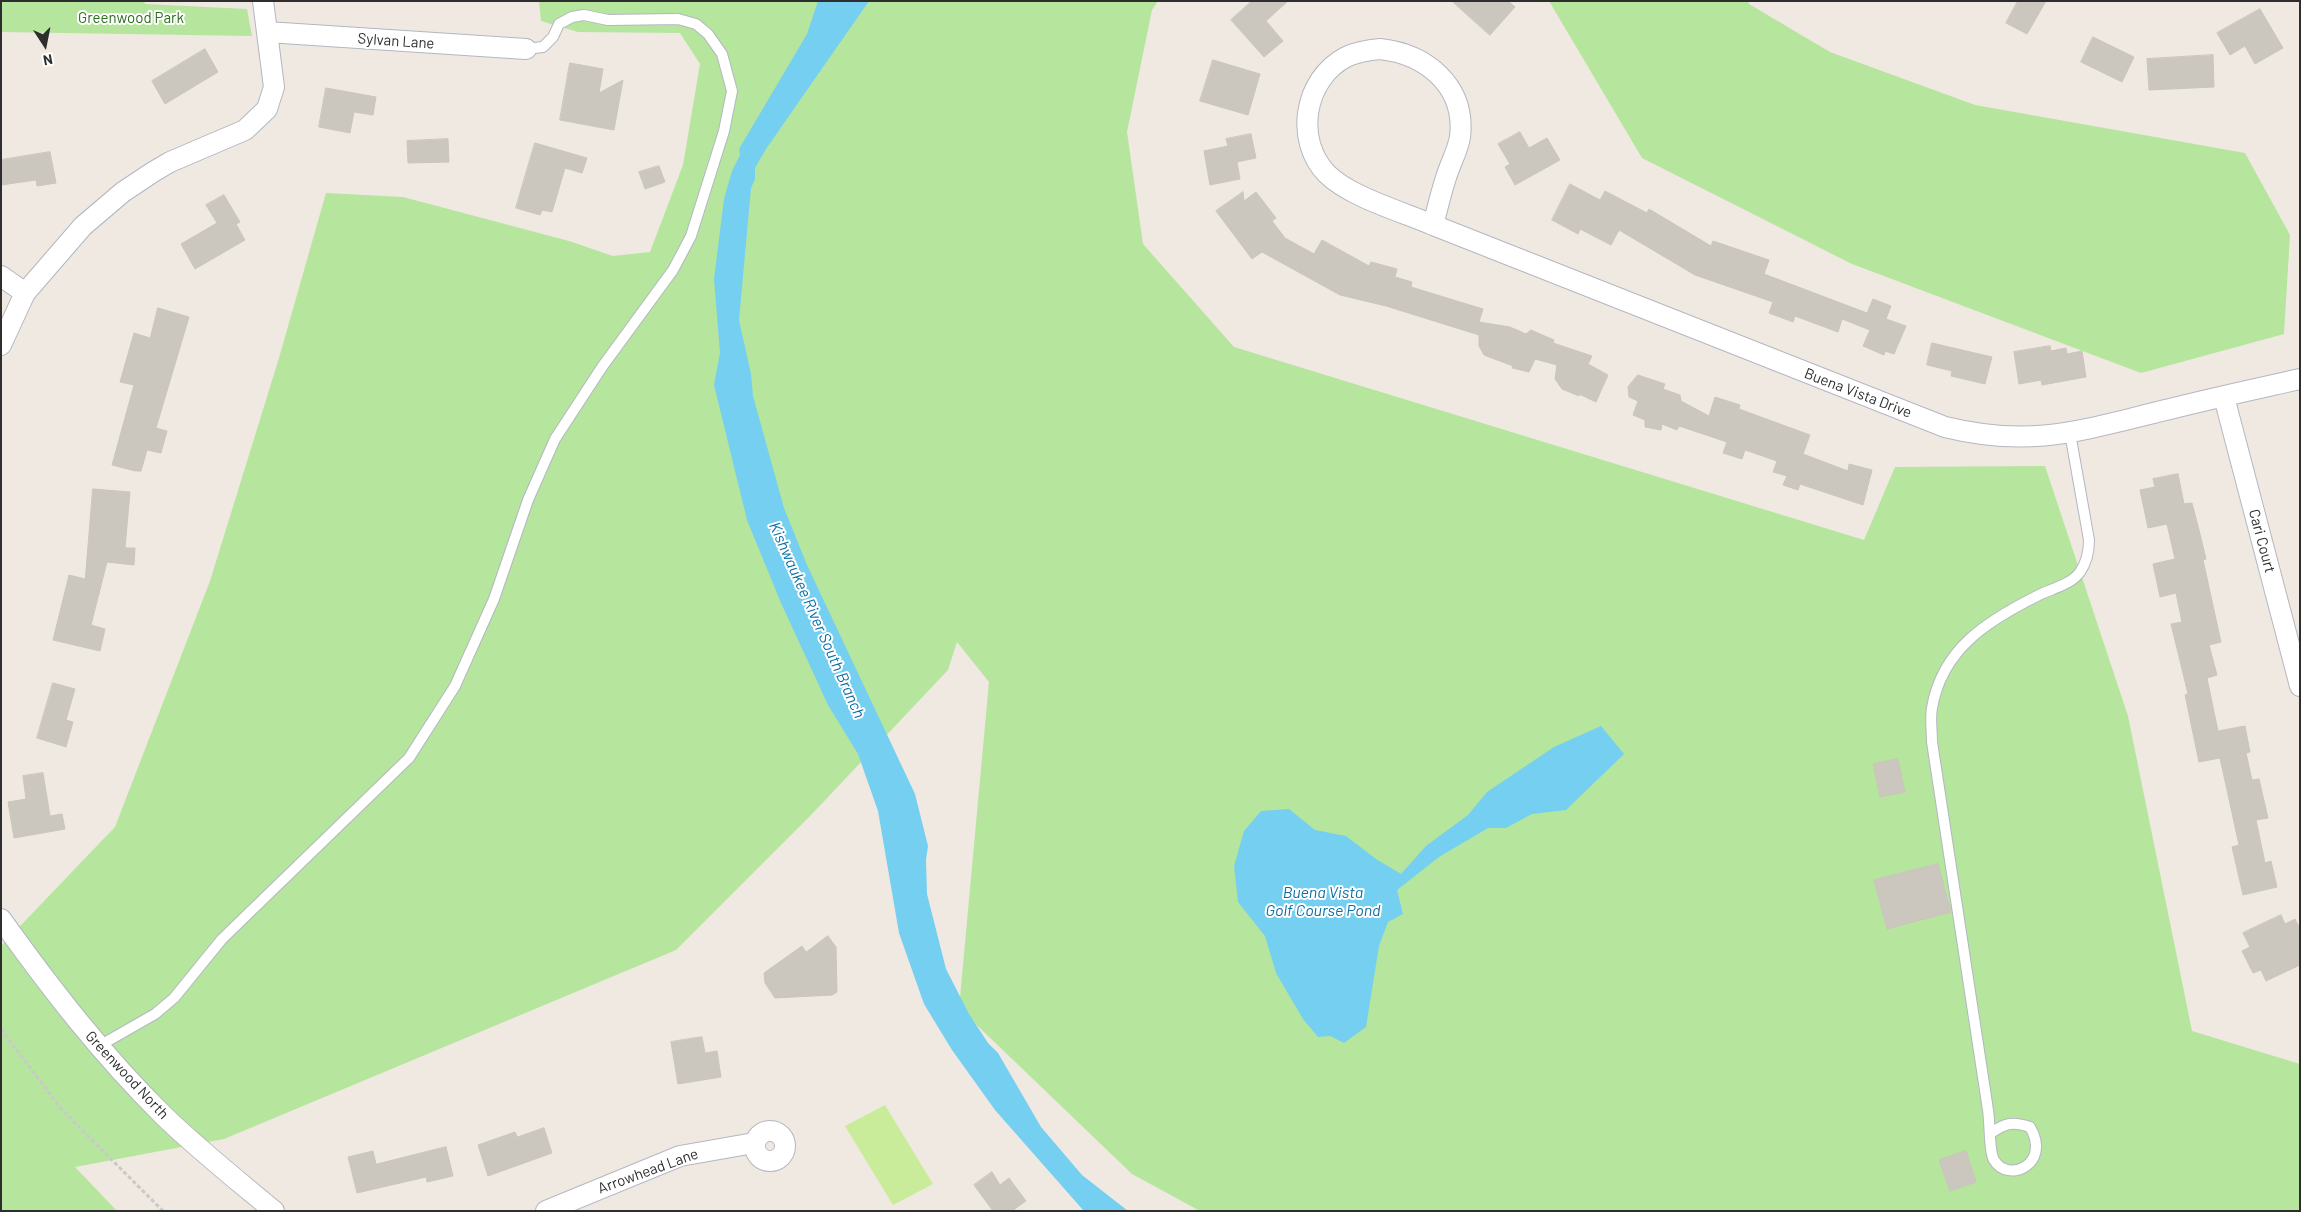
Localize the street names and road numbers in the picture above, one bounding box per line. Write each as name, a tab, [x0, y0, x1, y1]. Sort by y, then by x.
street label: Sylvan Lane	[357, 29, 435, 53]
street label: Buena Vista Drive	[1802, 364, 1914, 422]
street label: Cari Court	[2245, 507, 2279, 575]
street label: Greenwood North	[81, 1027, 173, 1123]
street label: Arrowhead Lane	[595, 1144, 701, 1198]

